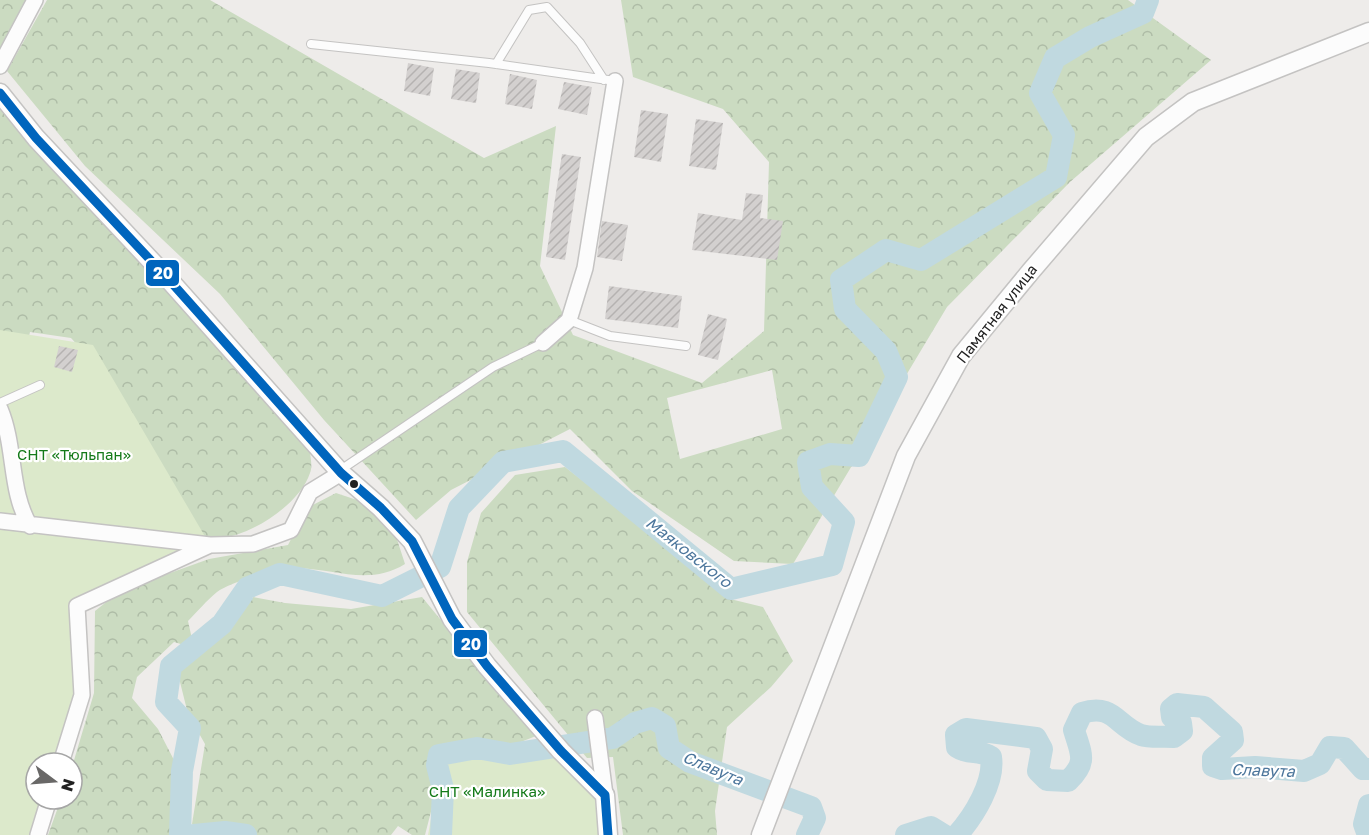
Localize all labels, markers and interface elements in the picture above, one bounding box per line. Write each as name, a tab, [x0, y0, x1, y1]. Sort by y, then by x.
line badge: 20	[145, 259, 180, 287]
street label: Памятная улица	[952, 260, 1040, 366]
text: 20	[153, 263, 173, 283]
park label: СНТ «Тюльпан»	[17, 445, 131, 463]
unlabelled marker	[348, 478, 360, 490]
water label: Маяковского	[642, 512, 737, 593]
line badge: 20	[453, 629, 488, 658]
text: 20	[461, 634, 481, 654]
water label: Славута	[680, 746, 747, 790]
north arrow	[24, 751, 84, 811]
water label: Славута	[1231, 759, 1296, 781]
text: N	[57, 777, 80, 794]
park label: СНТ «Малинка»	[429, 782, 545, 800]

